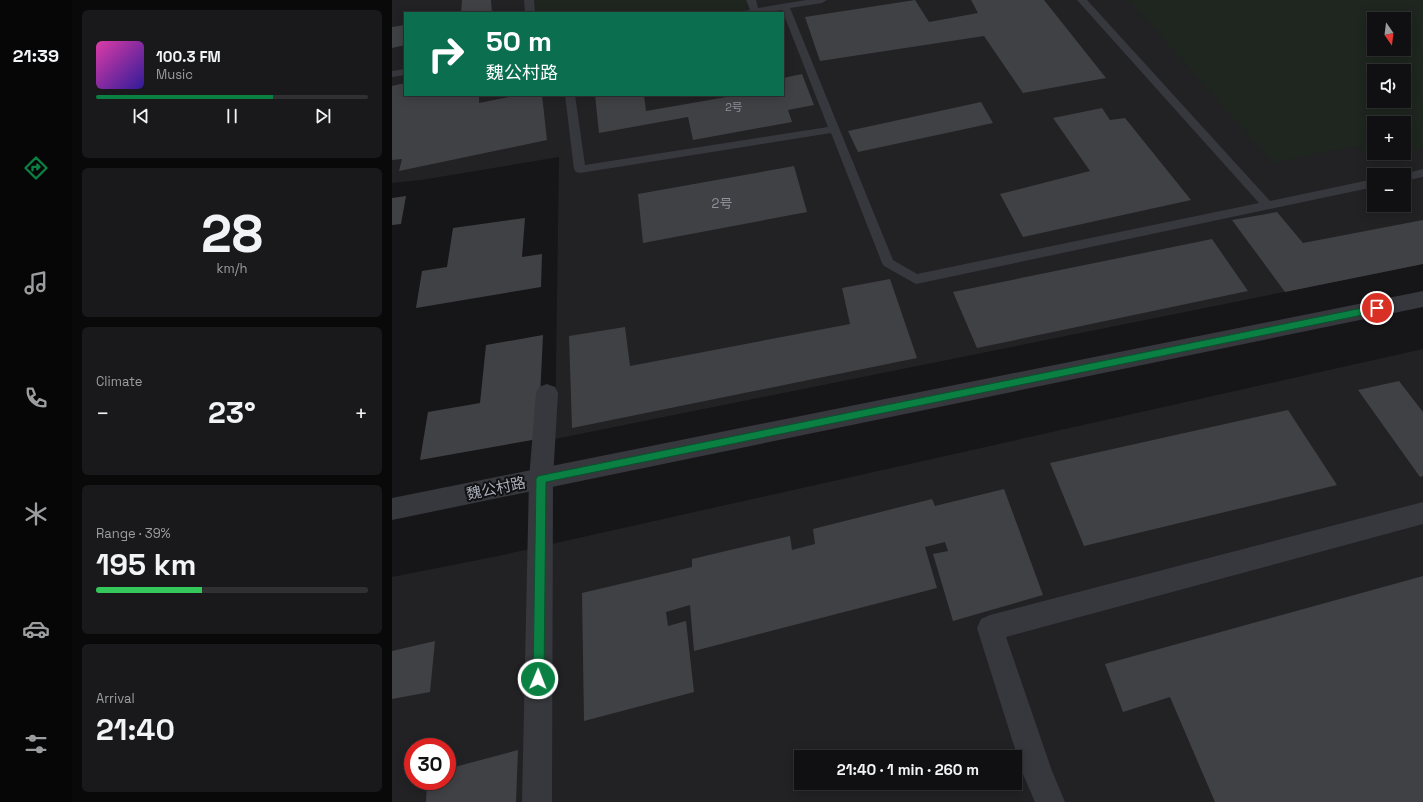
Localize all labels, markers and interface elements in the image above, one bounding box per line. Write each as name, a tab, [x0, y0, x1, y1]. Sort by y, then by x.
north arrow	[1367, 12, 1411, 56]
map controls	[1367, 12, 1411, 212]
text: 50 m	[486, 23, 552, 59]
icon: right	[420, 28, 472, 80]
text: 21:39	[13, 44, 59, 67]
text: 100.3 FM	[156, 47, 221, 66]
text: 魏公村路	[486, 61, 558, 84]
button: sound	[1367, 64, 1411, 108]
text: Music	[156, 66, 193, 83]
house number: 2号	[725, 100, 743, 114]
icon: previous	[130, 105, 152, 127]
icon: pause	[221, 105, 243, 127]
icon: next	[312, 105, 334, 127]
button: +	[1367, 116, 1411, 160]
icon: directions	[22, 154, 50, 182]
button: −	[1367, 168, 1411, 212]
house number: 2号	[712, 195, 732, 212]
text: 28	[201, 201, 263, 267]
text: km/h	[217, 260, 247, 277]
icon: music	[22, 269, 50, 297]
pin	[1360, 291, 1394, 325]
icon: arrive	[1366, 297, 1388, 319]
text: Climate	[96, 373, 142, 390]
icon: phone	[22, 384, 50, 412]
text: 23°	[208, 393, 256, 432]
text: −	[96, 399, 110, 427]
text: +	[354, 399, 368, 427]
street label: 魏公村路	[465, 472, 527, 504]
icon: climate	[22, 500, 50, 528]
text: Range · 39%	[96, 525, 171, 542]
text: 195 km	[96, 545, 196, 584]
icon: car	[22, 615, 50, 643]
position arrow	[517, 658, 559, 700]
text: Arrival	[96, 690, 135, 707]
text: 21:40	[96, 710, 175, 749]
icon: filters	[22, 730, 50, 758]
speed limit sign: 30	[404, 738, 456, 790]
text: 21:40 · 1 min · 260 m	[837, 760, 979, 779]

